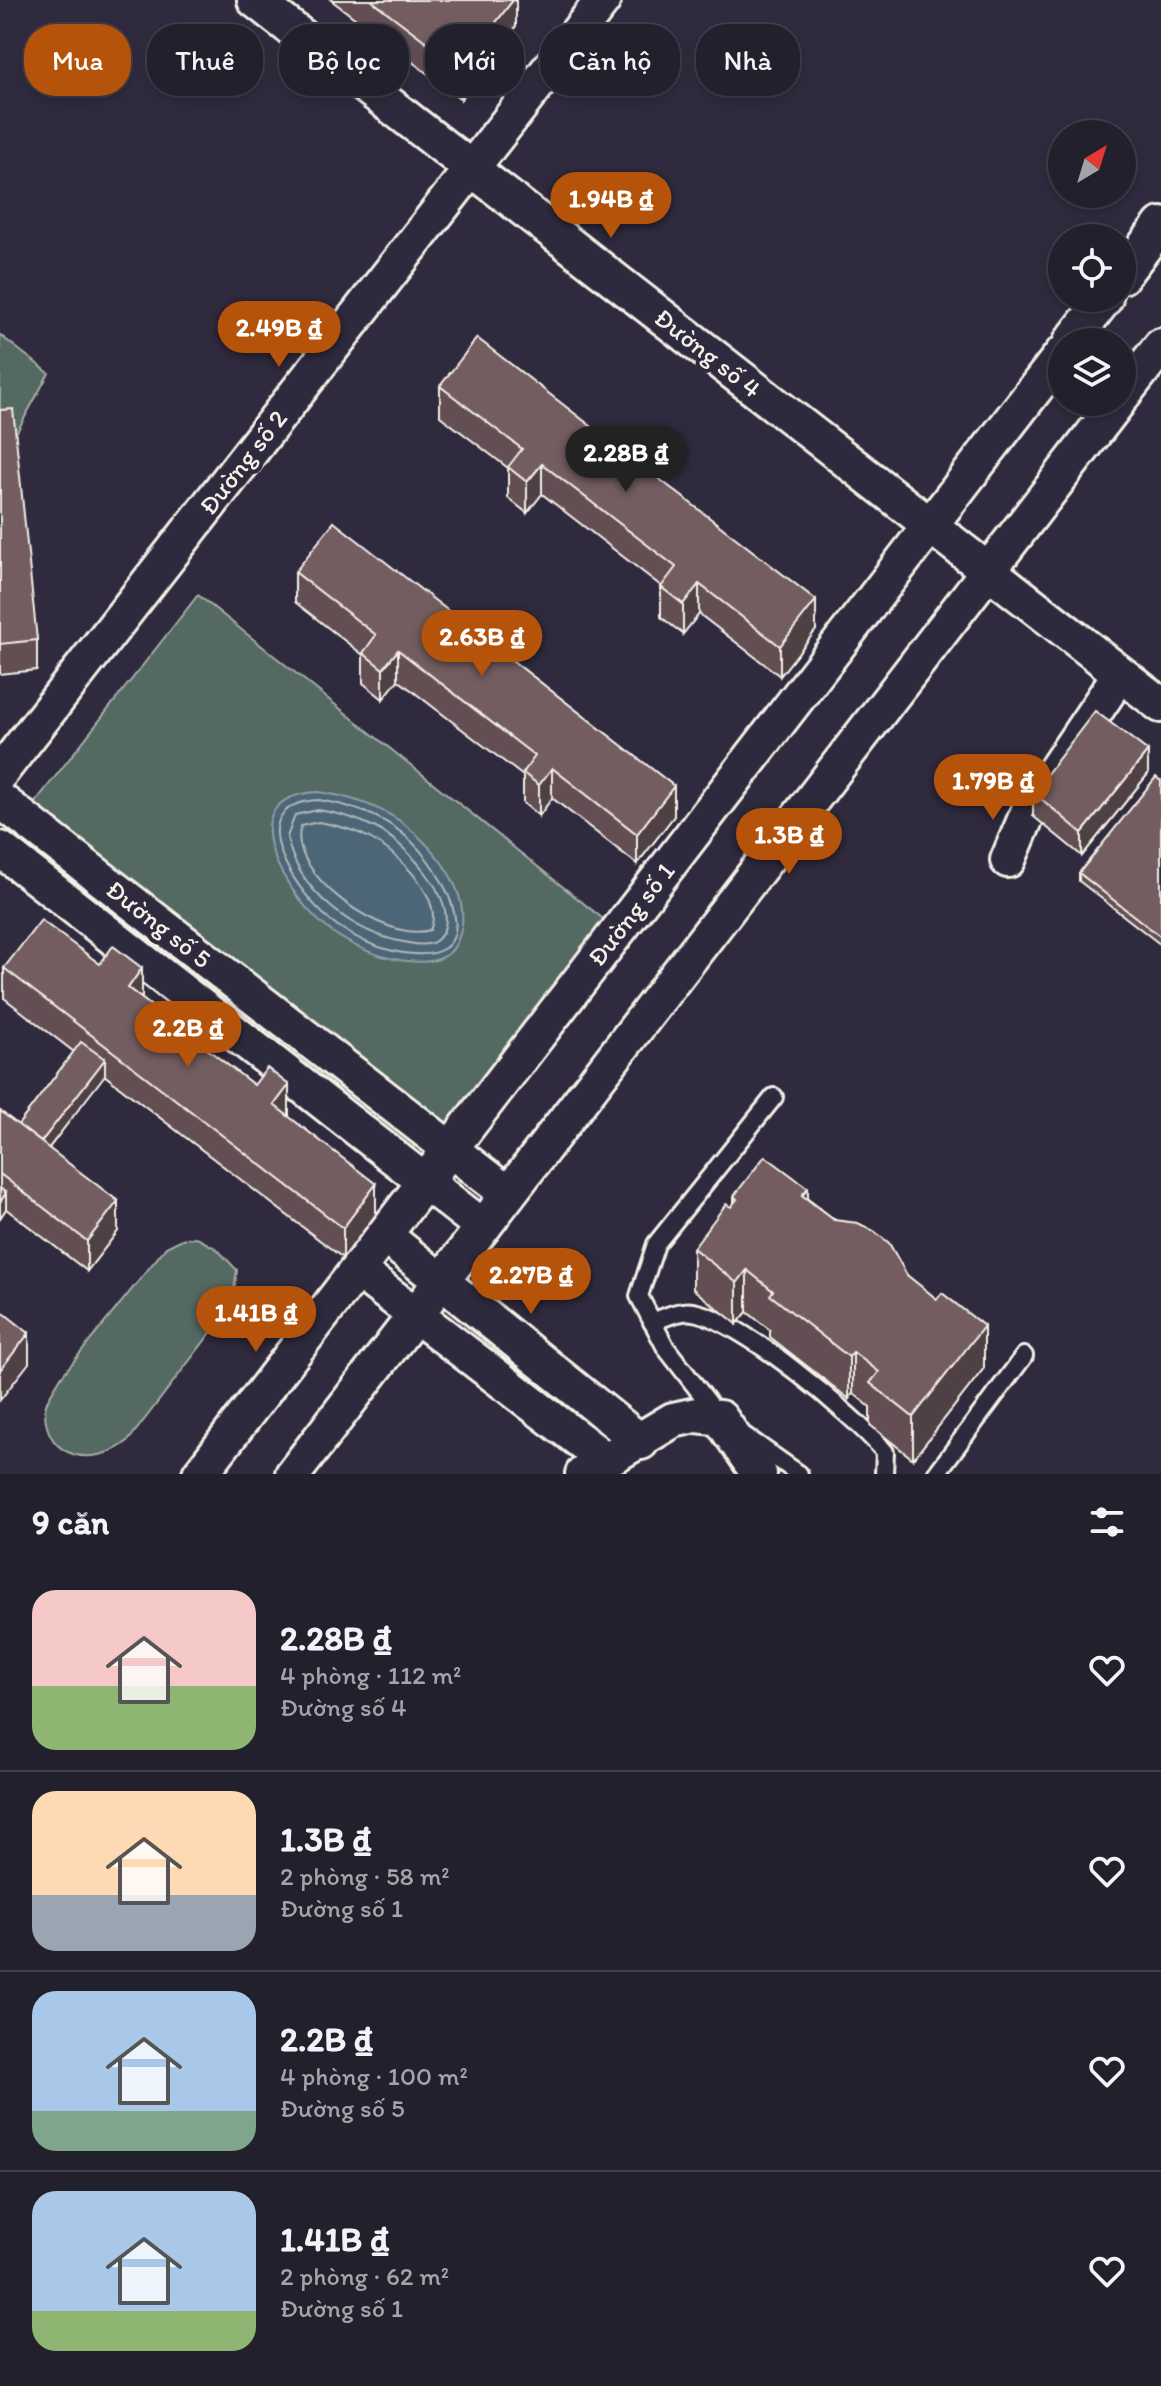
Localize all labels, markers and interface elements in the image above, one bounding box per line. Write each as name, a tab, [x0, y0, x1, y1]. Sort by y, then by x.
chip: Mua	[24, 24, 131, 96]
chip: Thuê	[147, 24, 263, 96]
chip: Bộ lọc	[279, 24, 409, 96]
chip: Mới	[425, 24, 524, 96]
chip: Căn hộ	[540, 24, 680, 96]
chip: Nhà	[696, 24, 800, 96]
north arrow	[1048, 120, 1136, 208]
map controls	[1048, 120, 1136, 416]
pin: 1.94B ₫	[537, 172, 685, 240]
text: 1.94B ₫	[568, 182, 654, 214]
button: locate	[1048, 224, 1136, 312]
pin: 2.49B ₫	[205, 301, 353, 369]
street label: Đường số 4	[648, 301, 768, 405]
text: 2.49B ₫	[236, 311, 322, 343]
button: layers	[1048, 328, 1136, 416]
street label: Đường số 2	[192, 403, 294, 521]
pin: 2.28B ₫	[552, 426, 700, 494]
text: 2.28B ₫	[583, 436, 669, 468]
pin: 2.63B ₫	[408, 610, 556, 678]
text: 2.63B ₫	[439, 620, 525, 652]
pin: 1.79B ₫	[919, 754, 1067, 822]
text: 1.79B ₫	[952, 764, 1034, 796]
pin: 1.3B ₫	[724, 808, 854, 876]
text: 1.3B ₫	[754, 818, 824, 850]
street label: Đường số 1	[581, 856, 681, 972]
street label: Đường số 5	[100, 873, 218, 975]
pin: 2.2B ₫	[123, 1001, 253, 1069]
text: 2.2B ₫	[152, 1011, 224, 1043]
pin: 2.27B ₫	[457, 1248, 605, 1316]
text: 2.27B ₫	[489, 1258, 573, 1290]
pin: 1.41B ₫	[182, 1286, 330, 1354]
text: 1.41B ₫	[214, 1296, 298, 1328]
icon: filters	[1085, 1500, 1129, 1544]
text: 9 căn	[32, 1502, 109, 1543]
text: 2.28B ₫	[280, 1618, 392, 1659]
icon: home	[96, 1622, 192, 1718]
icon: heart	[1085, 1648, 1129, 1692]
text: 4 phòng · 112 m²	[280, 1659, 461, 1691]
text: Đường số 4	[280, 1691, 407, 1723]
text: 1.3B ₫	[280, 1819, 372, 1860]
icon: home	[96, 1823, 192, 1919]
icon: heart	[1085, 1849, 1129, 1893]
text: 2 phòng · 58 m²	[280, 1860, 450, 1892]
text: Đường số 1	[280, 1892, 403, 1924]
text: 2.2B ₫	[280, 2019, 373, 2060]
icon: home	[96, 2023, 192, 2119]
icon: heart	[1085, 2049, 1129, 2093]
text: 4 phòng · 100 m²	[280, 2060, 468, 2092]
text: Đường số 5	[280, 2092, 405, 2124]
text: 1.41B ₫	[280, 2219, 389, 2260]
icon: home	[96, 2223, 192, 2319]
icon: heart	[1085, 2249, 1129, 2293]
text: 2 phòng · 62 m²	[280, 2260, 449, 2292]
text: Đường số 1	[280, 2292, 403, 2324]

